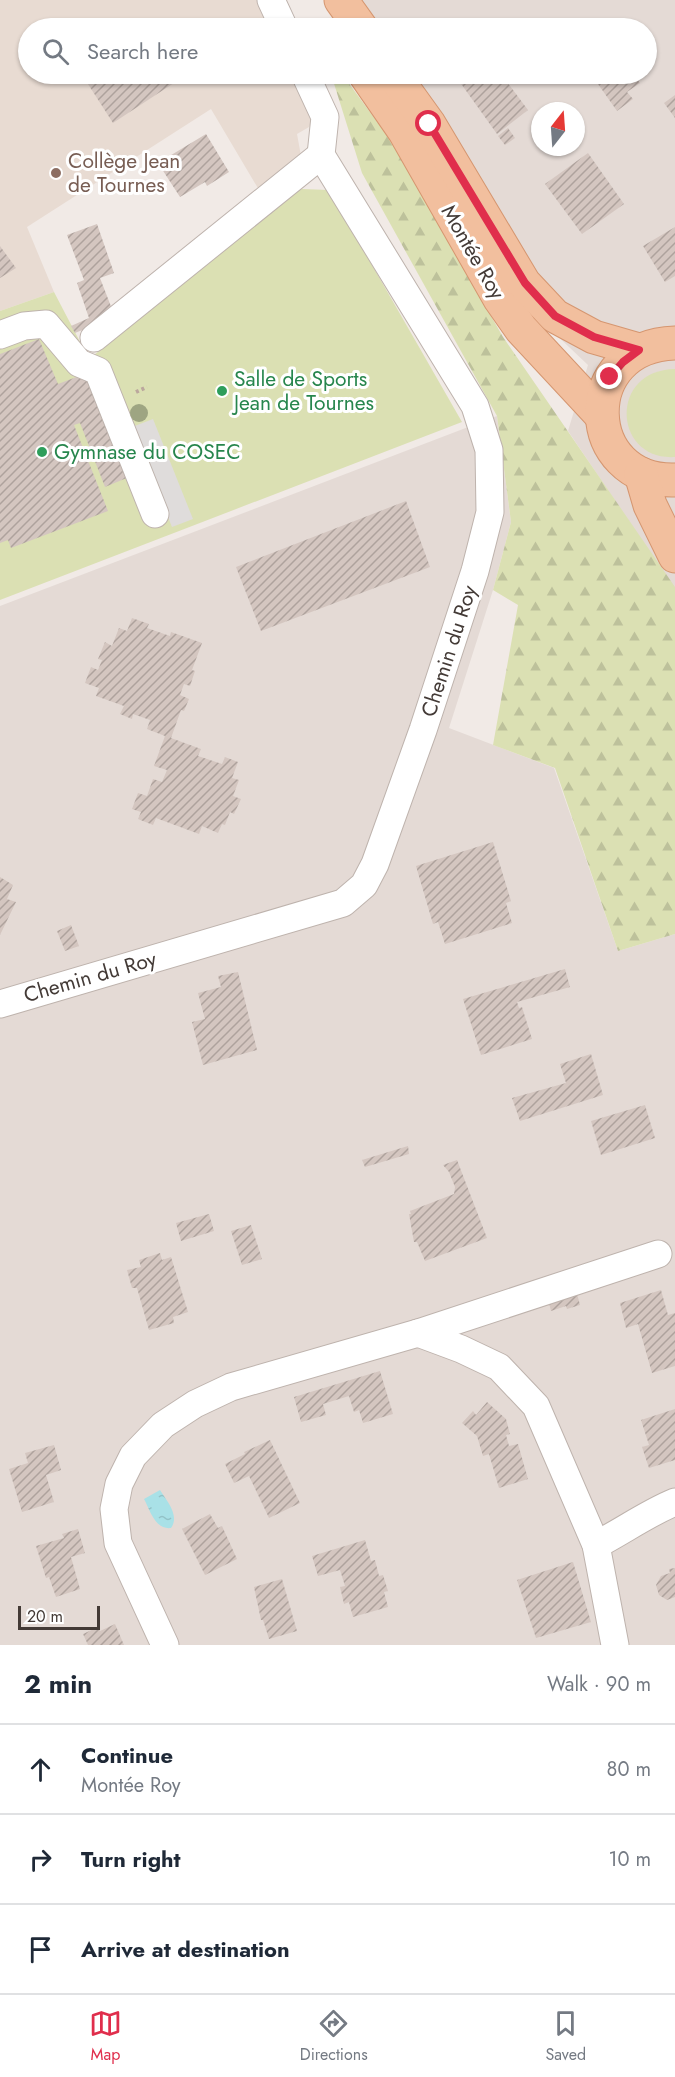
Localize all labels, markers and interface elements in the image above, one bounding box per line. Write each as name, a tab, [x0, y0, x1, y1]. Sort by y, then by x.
search box	[18, 18, 657, 84]
icon: search	[39, 35, 72, 68]
text: Search here	[87, 35, 198, 67]
north arrow	[531, 102, 585, 156]
route start	[415, 110, 441, 136]
place label: Collège Jean de Tournes	[68, 146, 180, 200]
marker: Collège Jean de Tournes	[49, 166, 63, 180]
street label: Montée Roy	[434, 199, 513, 305]
route end	[596, 363, 622, 389]
place label: Salle de Sports Jean de Tournes	[231, 364, 374, 418]
marker: Salle de Sports Jean de Tournes	[215, 384, 229, 398]
place label: Gymnase du COSEC	[54, 437, 241, 467]
marker: Gymnase du COSEC	[35, 445, 49, 459]
street label: Chemin du Roy	[414, 581, 485, 721]
street label: Chemin du Roy	[20, 944, 161, 1010]
scale bar	[18, 1603, 100, 1630]
text: 20 m	[27, 1605, 63, 1628]
text: 2 min	[24, 1665, 92, 1703]
text: Walk · 90 m	[547, 1670, 651, 1699]
text: Continue	[81, 1739, 173, 1771]
icon: ahead	[24, 1753, 57, 1786]
text: 80 m	[606, 1755, 651, 1784]
text: Montée Roy	[81, 1771, 181, 1800]
icon: right	[24, 1843, 57, 1876]
text: Turn right	[81, 1843, 181, 1875]
text: 10 m	[608, 1845, 651, 1874]
icon: arrive	[24, 1933, 57, 1966]
text: Arrive at destination	[81, 1933, 290, 1965]
tab: Map	[89, 2007, 122, 2066]
tab: Directions	[300, 2007, 368, 2066]
tab: Saved	[545, 2007, 586, 2066]

